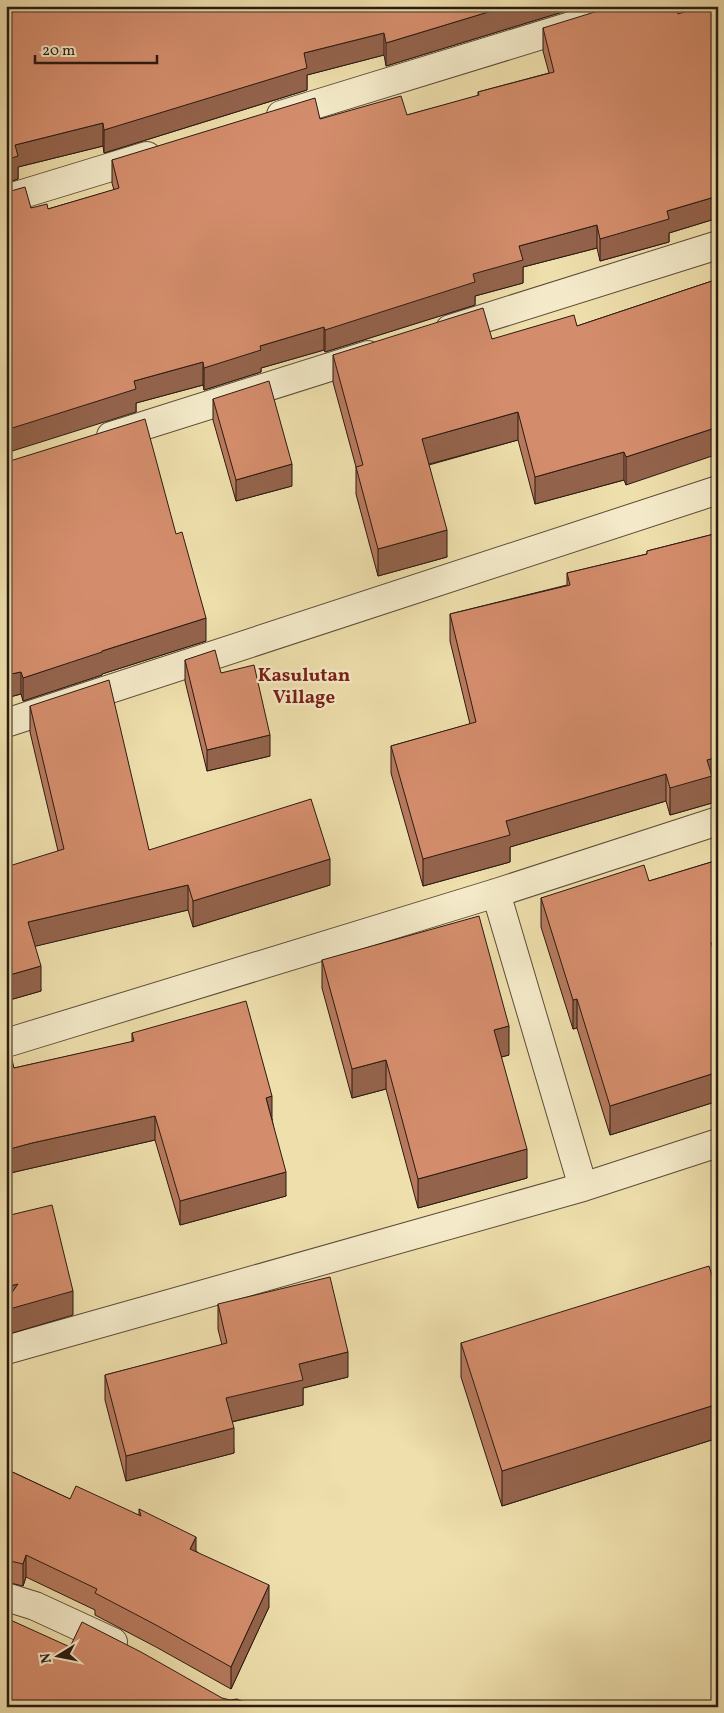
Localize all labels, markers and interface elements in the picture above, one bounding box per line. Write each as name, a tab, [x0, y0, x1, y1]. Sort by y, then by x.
scale bar	[35, 32, 158, 64]
text: 20 m	[42, 41, 75, 62]
district label: Kasulutan Village	[258, 663, 350, 711]
north arrow	[32, 1630, 82, 1680]
text: N	[36, 1651, 57, 1665]

